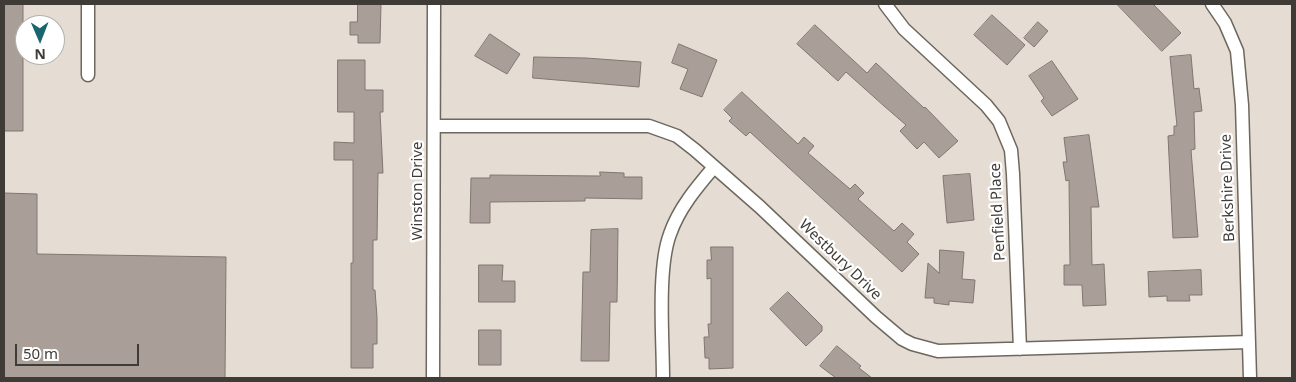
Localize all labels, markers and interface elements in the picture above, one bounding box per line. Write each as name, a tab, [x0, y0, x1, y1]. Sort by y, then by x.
north arrow	[15, 15, 65, 65]
text: N	[34, 45, 46, 64]
street label: Berkshire Drive	[1217, 134, 1239, 242]
street label: Winston Drive	[409, 141, 427, 241]
street label: Penfield Place	[986, 162, 1010, 262]
street label: Westbury Drive	[795, 216, 885, 304]
scale bar	[18, 334, 141, 366]
text: 50 m	[23, 343, 58, 363]

